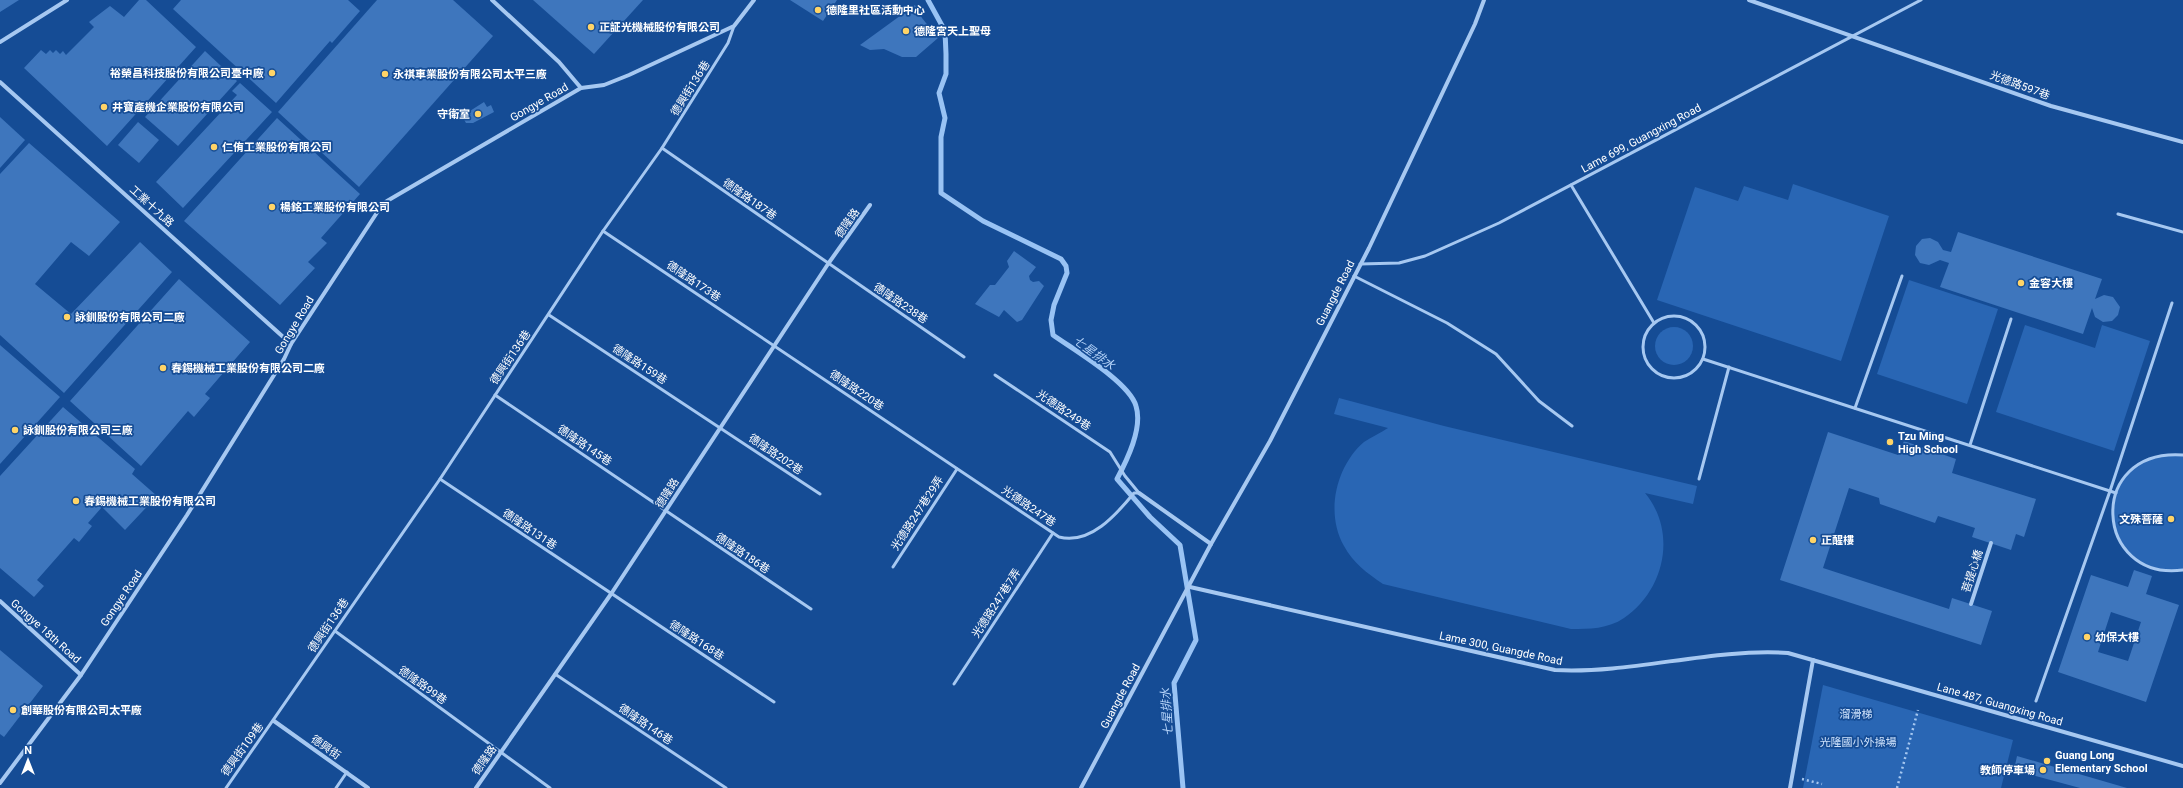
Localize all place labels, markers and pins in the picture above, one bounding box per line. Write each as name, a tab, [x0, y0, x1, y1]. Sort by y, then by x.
place label: 德隆里社區活動中心	[826, 4, 925, 17]
marker: 德隆里社區活動中心	[813, 5, 823, 15]
place label: 正証光機械股份有限公司	[599, 21, 720, 34]
marker: 正証光機械股份有限公司	[586, 22, 596, 32]
place label: 德隆宮天上聖母	[914, 25, 991, 38]
marker: 德隆宮天上聖母	[901, 26, 911, 36]
place label: 裕榮昌科技股份有限公司臺中廠	[110, 67, 264, 80]
marker: 裕榮昌科技股份有限公司臺中廠	[267, 68, 277, 78]
place label: 永祺車業股份有限公司太平三廠	[393, 68, 547, 81]
marker: 永祺車業股份有限公司太平三廠	[380, 69, 390, 79]
place label: 井寶產機企業股份有限公司	[112, 101, 244, 114]
marker: 井寶產機企業股份有限公司	[99, 102, 109, 112]
place label: 守衛室	[437, 108, 470, 121]
marker: 守衛室	[473, 109, 483, 119]
place label: 仁侑工業股份有限公司	[222, 141, 332, 154]
marker: 仁侑工業股份有限公司	[209, 142, 219, 152]
place label: 楊銘工業股份有限公司	[280, 201, 390, 214]
marker: 楊銘工業股份有限公司	[267, 202, 277, 212]
place label: 金容大樓	[2029, 277, 2073, 290]
marker: 金容大樓	[2016, 278, 2026, 288]
place label: 詠釧股份有限公司二廠	[75, 311, 185, 324]
marker: 詠釧股份有限公司二廠	[62, 312, 72, 322]
place label: 春錫機械工業股份有限公司二廠	[171, 362, 325, 375]
marker: 春錫機械工業股份有限公司二廠	[158, 363, 168, 373]
place label: 詠釧股份有限公司三廠	[23, 424, 133, 437]
marker: 詠釧股份有限公司三廠	[10, 425, 20, 435]
place label: Tzu Ming High School	[1898, 430, 1958, 456]
marker: Tzu Ming High School	[1885, 437, 1895, 447]
place label: 春錫機械工業股份有限公司	[84, 495, 216, 508]
marker: 春錫機械工業股份有限公司	[71, 496, 81, 506]
place label: 文殊菩薩	[2119, 513, 2163, 526]
marker: 文殊菩薩	[2166, 514, 2176, 524]
place label: 正醒樓	[1821, 534, 1854, 547]
marker: 正醒樓	[1808, 535, 1818, 545]
place label: 幼保大樓	[2095, 631, 2139, 644]
marker: 幼保大樓	[2082, 632, 2092, 642]
place label: 創華股份有限公司太平廠	[21, 704, 142, 717]
marker: 創華股份有限公司太平廠	[8, 705, 18, 715]
place label: Guang Long Elementary School	[2055, 749, 2148, 775]
marker: Guang Long Elementary School	[2042, 756, 2052, 766]
place label: 教師停車場	[1980, 764, 2035, 777]
marker: 教師停車場	[2038, 765, 2048, 775]

